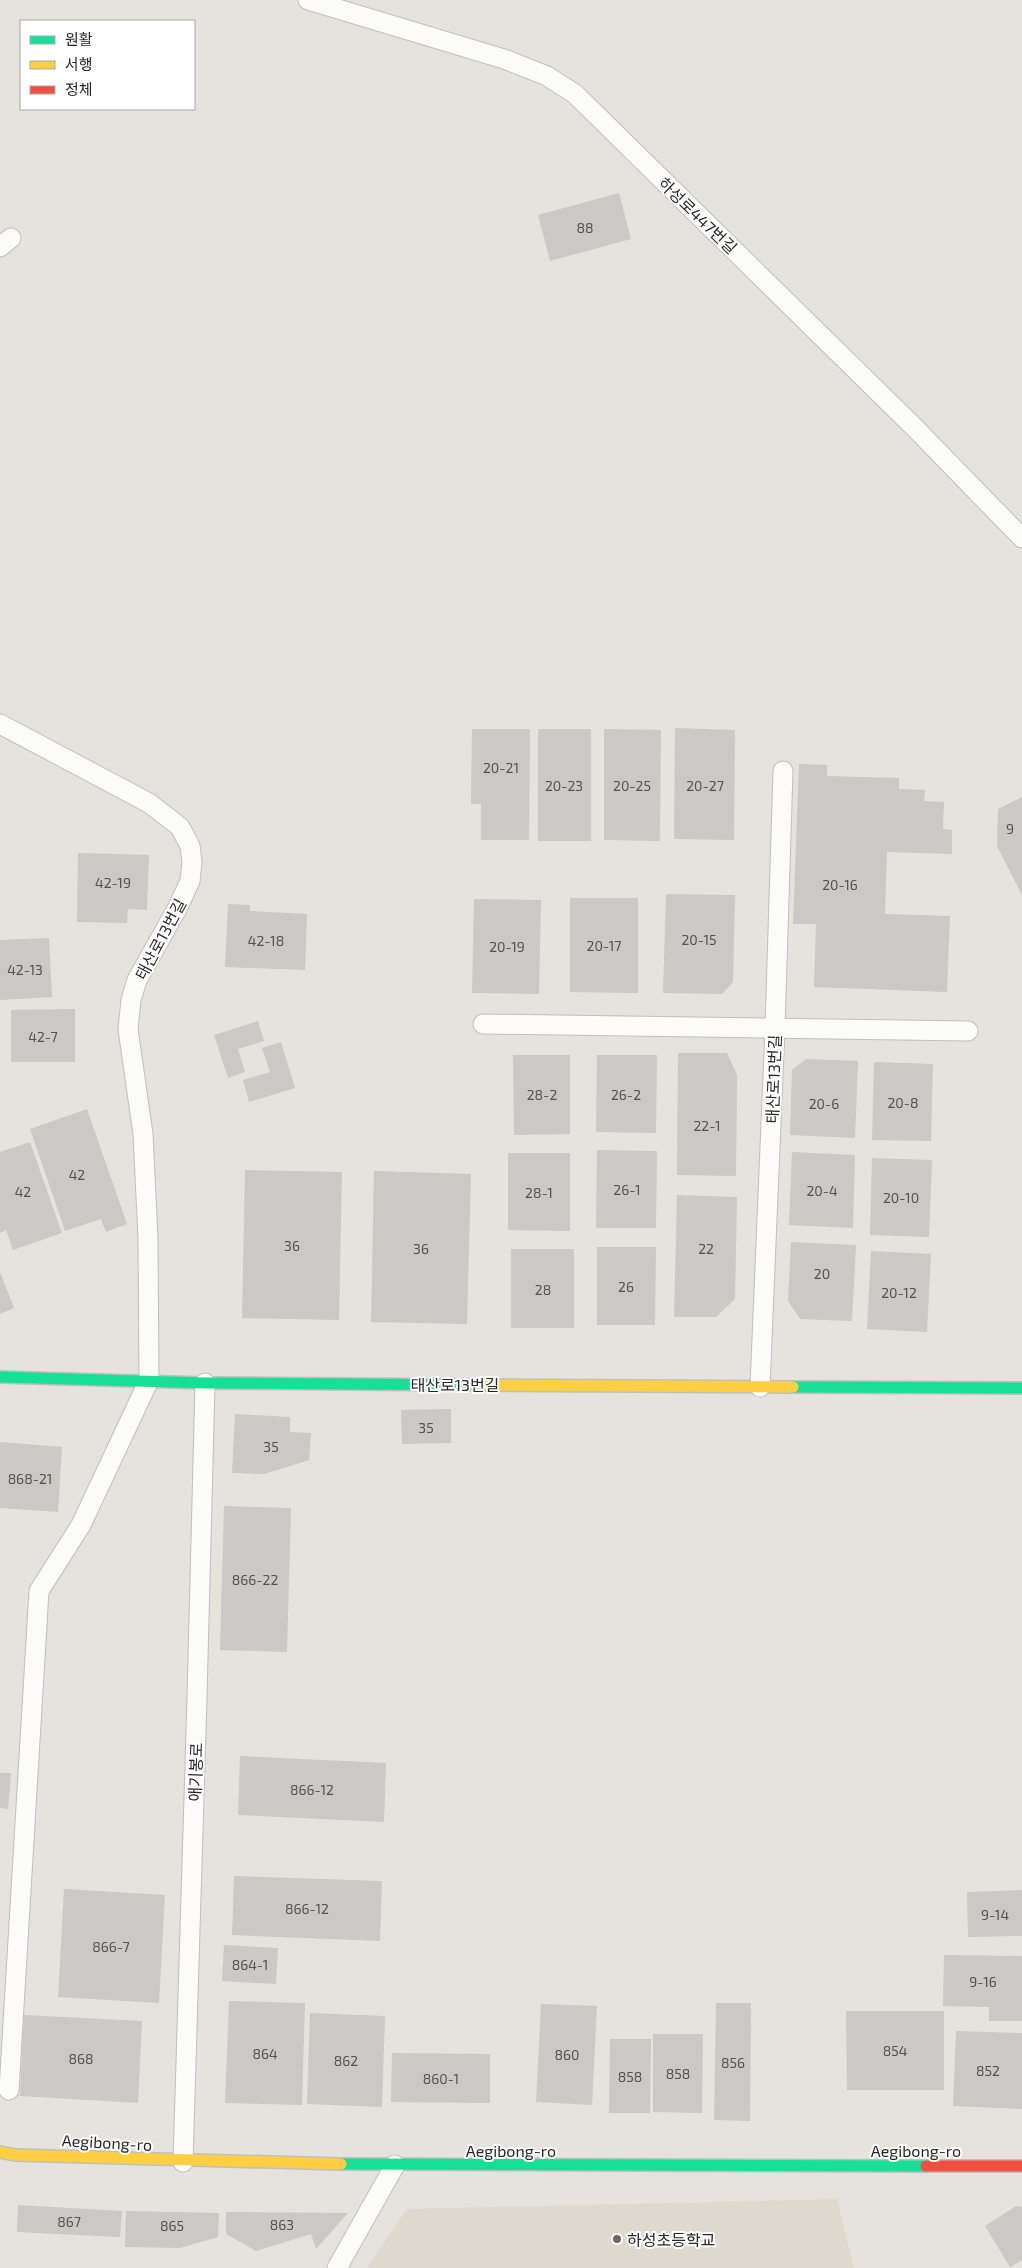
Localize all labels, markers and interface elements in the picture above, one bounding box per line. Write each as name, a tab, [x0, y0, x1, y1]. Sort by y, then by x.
legend	[20, 20, 195, 110]
text: 원활	[65, 30, 93, 48]
text: 서행	[65, 55, 93, 73]
text: 정체	[65, 80, 93, 98]
street label: 하성로447번길	[655, 173, 741, 257]
house number: 88	[577, 219, 594, 236]
house number: 20-21	[483, 759, 519, 776]
house number: 20-23	[545, 777, 583, 794]
house number: 20-25	[613, 777, 651, 794]
house number: 20-27	[686, 777, 724, 794]
house number: 9	[1006, 820, 1014, 837]
house number: 42-19	[95, 874, 131, 891]
house number: 20-16	[822, 876, 858, 893]
street label: 태산로13번길	[131, 895, 189, 983]
house number: 20-15	[681, 931, 717, 948]
house number: 42-18	[248, 932, 284, 949]
house number: 20-17	[587, 937, 621, 954]
house number: 20-19	[489, 938, 525, 955]
house number: 42-13	[7, 961, 43, 978]
house number: 42-7	[28, 1028, 58, 1045]
street label: 태산로13번길	[762, 1034, 784, 1124]
house number: 28-2	[527, 1086, 557, 1103]
house number: 26-2	[611, 1086, 641, 1103]
house number: 20-8	[887, 1094, 919, 1111]
house number: 20-6	[809, 1095, 839, 1112]
house number: 22-1	[693, 1117, 721, 1134]
house number: 42	[69, 1166, 85, 1183]
house number: 26-1	[613, 1181, 641, 1198]
house number: 20-4	[806, 1182, 838, 1199]
house number: 42	[15, 1183, 31, 1200]
house number: 28-1	[525, 1184, 553, 1201]
house number: 20-10	[883, 1189, 919, 1206]
house number: 36	[284, 1237, 300, 1254]
house number: 36	[413, 1240, 429, 1257]
house number: 22	[698, 1240, 714, 1257]
house number: 20	[814, 1265, 830, 1282]
house number: 26	[618, 1278, 634, 1295]
house number: 28	[535, 1281, 551, 1298]
house number: 20-12	[881, 1284, 917, 1301]
street label: 태산로13번길	[411, 1375, 499, 1394]
house number: 35	[418, 1419, 434, 1436]
house number: 35	[263, 1438, 279, 1455]
house number: 868-21	[8, 1470, 52, 1487]
house number: 866-22	[232, 1571, 278, 1588]
street label: 애기봉로	[184, 1742, 206, 1802]
house number: 866-12	[290, 1781, 334, 1798]
house number: 866-12	[285, 1900, 329, 1917]
house number: 9-14	[981, 1906, 1009, 1923]
house number: 866-7	[92, 1938, 130, 1955]
house number: 864-1	[232, 1956, 268, 1973]
house number: 9-16	[969, 1973, 997, 1990]
house number: 854	[883, 2042, 907, 2059]
house number: 864	[252, 2045, 278, 2062]
house number: 860	[555, 2046, 579, 2063]
house number: 868	[68, 2050, 94, 2067]
house number: 862	[334, 2052, 358, 2069]
house number: 856	[721, 2054, 745, 2071]
house number: 852	[976, 2062, 1000, 2079]
house number: 858	[666, 2065, 690, 2082]
house number: 858	[618, 2068, 642, 2085]
house number: 860-1	[423, 2070, 459, 2087]
street label: Aegibong-ro	[61, 2130, 153, 2154]
street label: Aegibong-ro	[466, 2141, 556, 2160]
street label: Aegibong-ro	[871, 2141, 961, 2160]
house number: 867	[57, 2213, 81, 2230]
house number: 863	[270, 2216, 294, 2233]
house number: 865	[160, 2217, 184, 2234]
place label: 하성초등학교	[627, 2230, 715, 2249]
marker: 하성초등학교	[611, 2233, 623, 2245]

